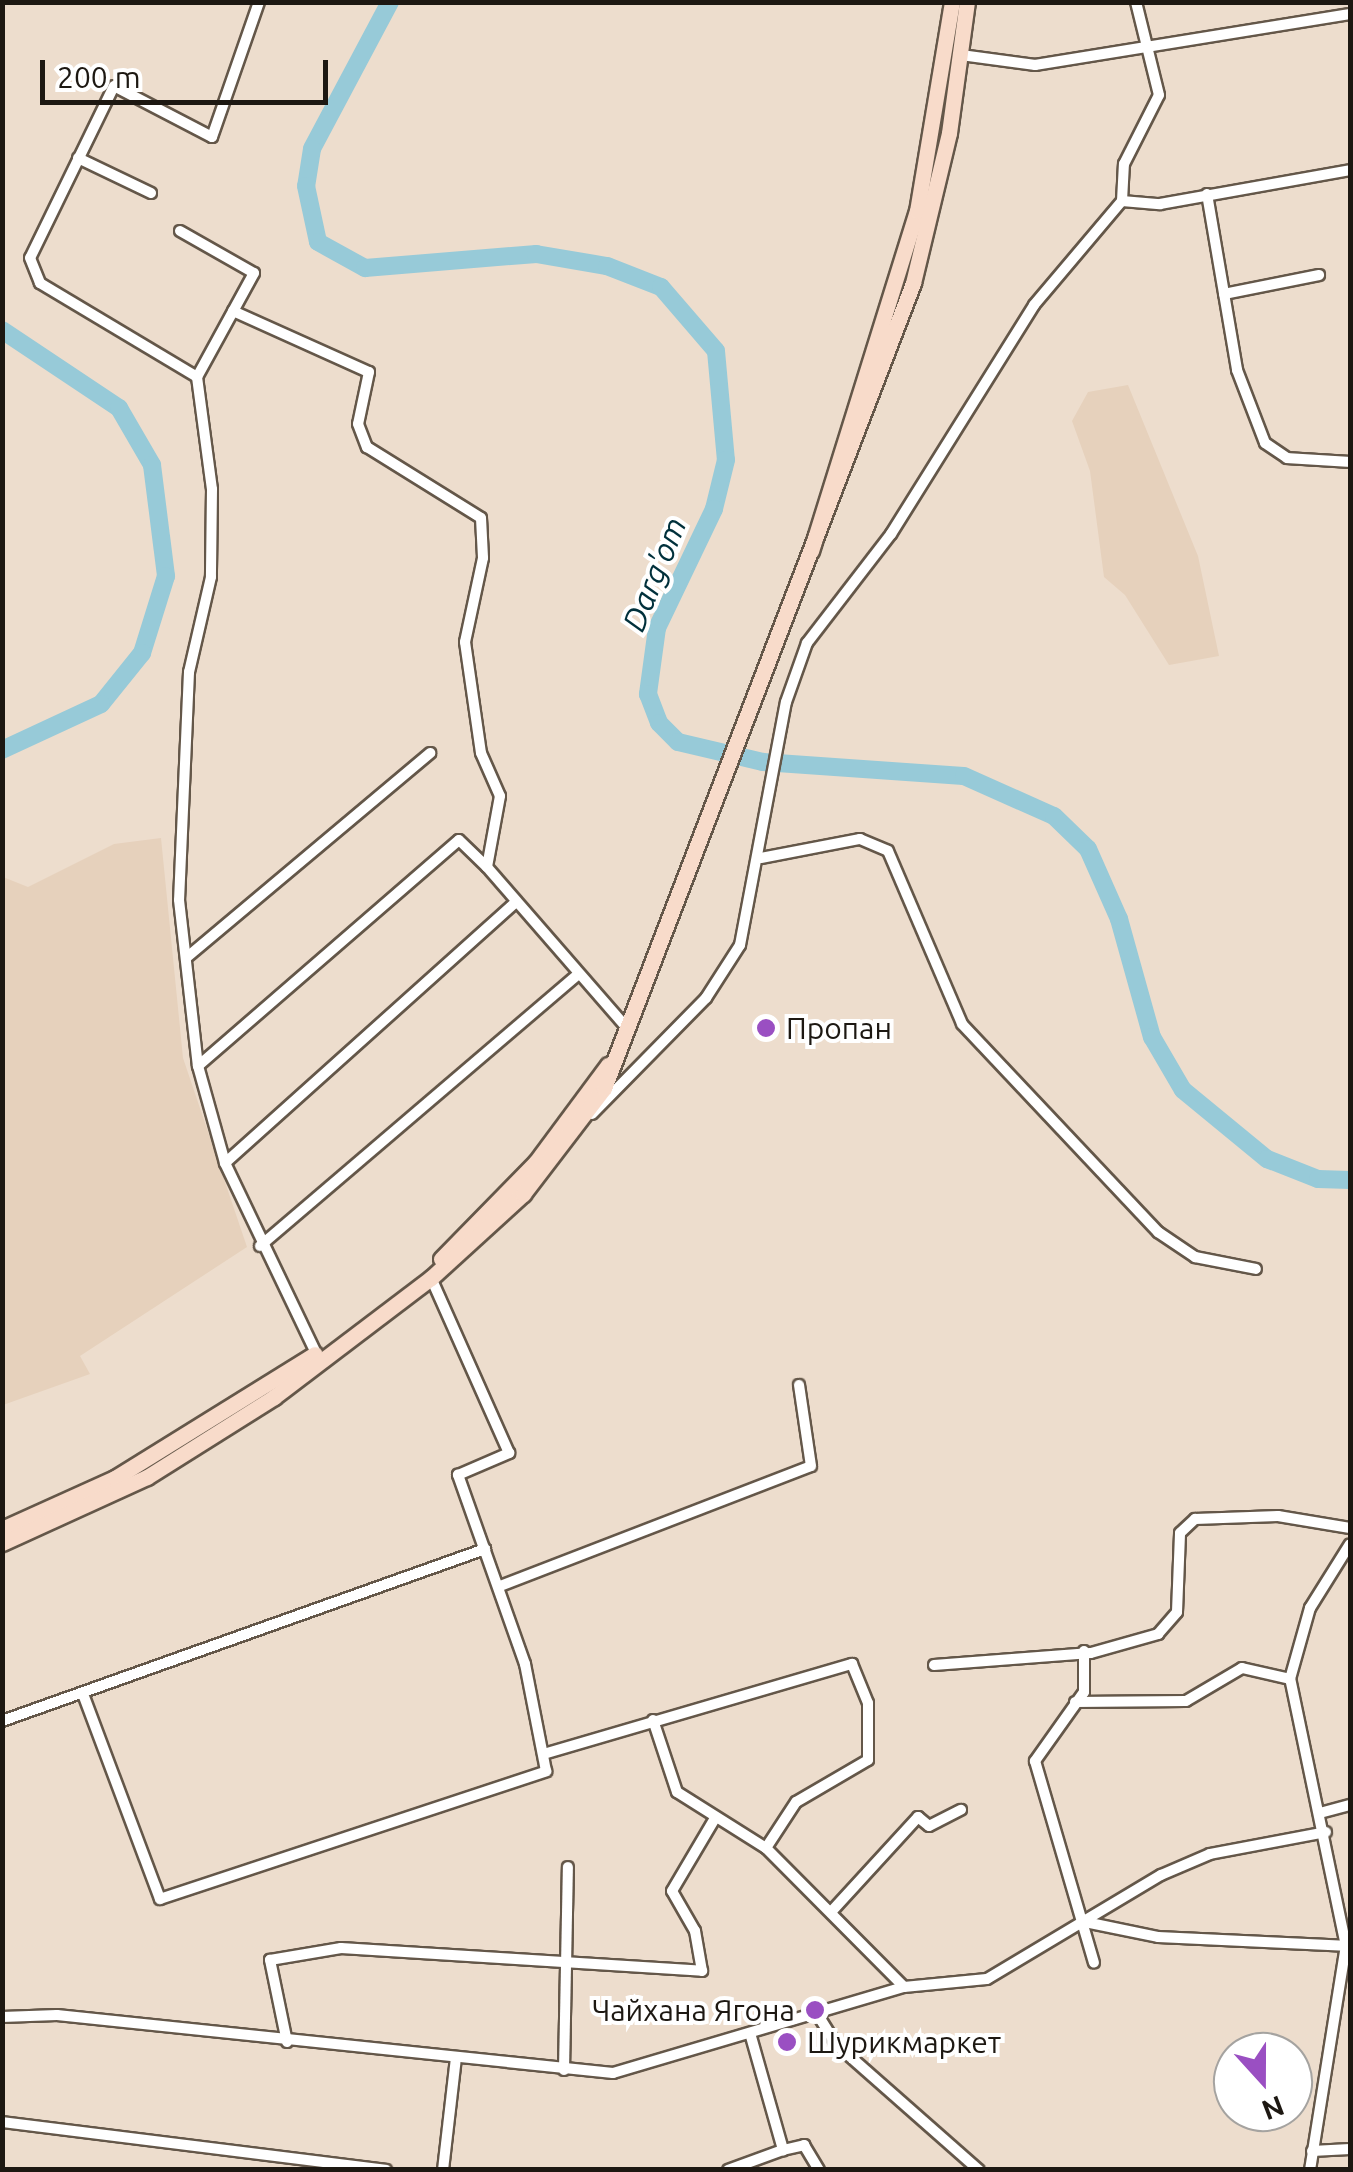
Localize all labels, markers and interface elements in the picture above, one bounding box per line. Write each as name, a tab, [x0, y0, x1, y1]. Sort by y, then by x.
scale bar	[45, 40, 332, 102]
text: 200 m	[57, 60, 141, 94]
water label: Darg'om	[614, 511, 694, 637]
place label: Пропан	[786, 1010, 892, 1046]
marker: Пропан	[755, 1017, 777, 1039]
place label: Чайхана Ягона	[592, 1992, 795, 2028]
marker: Чайхана Ягона	[804, 1999, 826, 2021]
place label: Шурикмаркет	[807, 2024, 1001, 2060]
marker: Шурикмаркет	[776, 2031, 798, 2053]
north arrow	[1213, 2032, 1313, 2132]
text: N	[1258, 2090, 1289, 2127]

